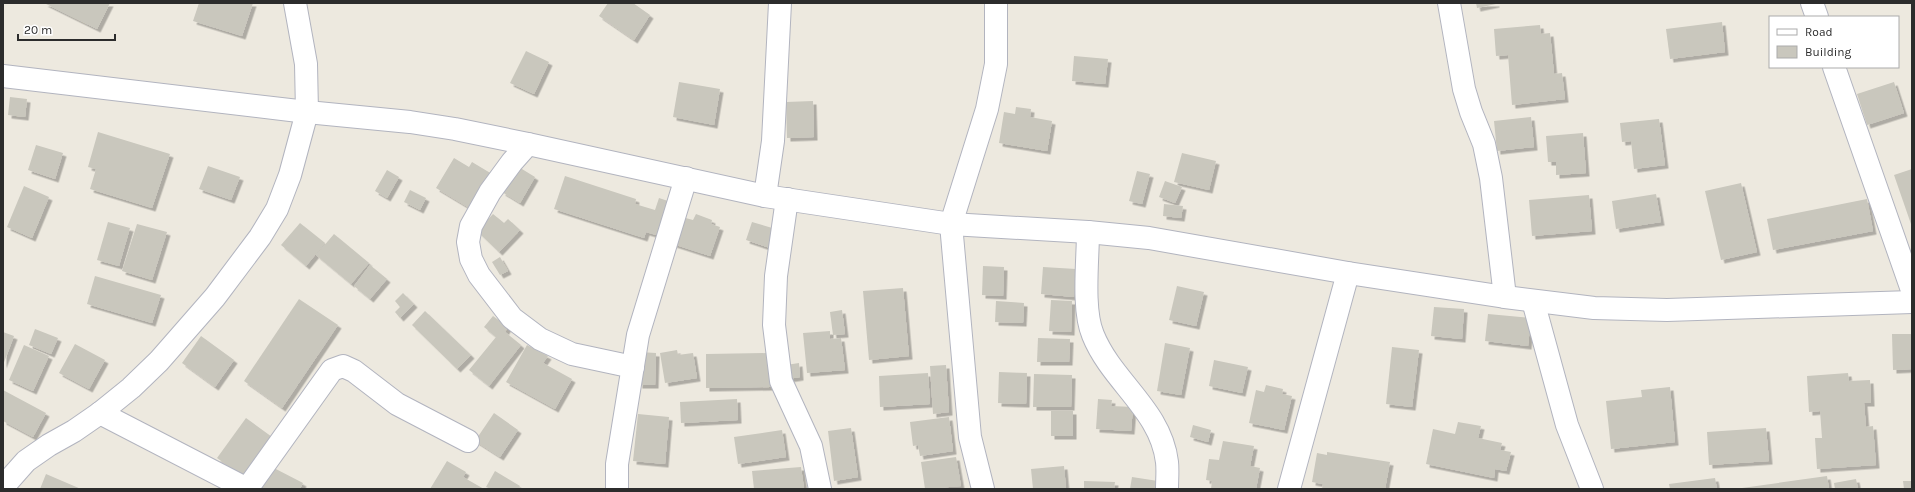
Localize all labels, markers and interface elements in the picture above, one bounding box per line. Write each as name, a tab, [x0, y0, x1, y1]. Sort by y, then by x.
scale bar	[18, 16, 115, 42]
legend	[1769, 16, 1899, 68]
text: 20 m	[24, 23, 52, 37]
text: Road	[1805, 25, 1833, 39]
text: Building	[1805, 45, 1852, 59]

